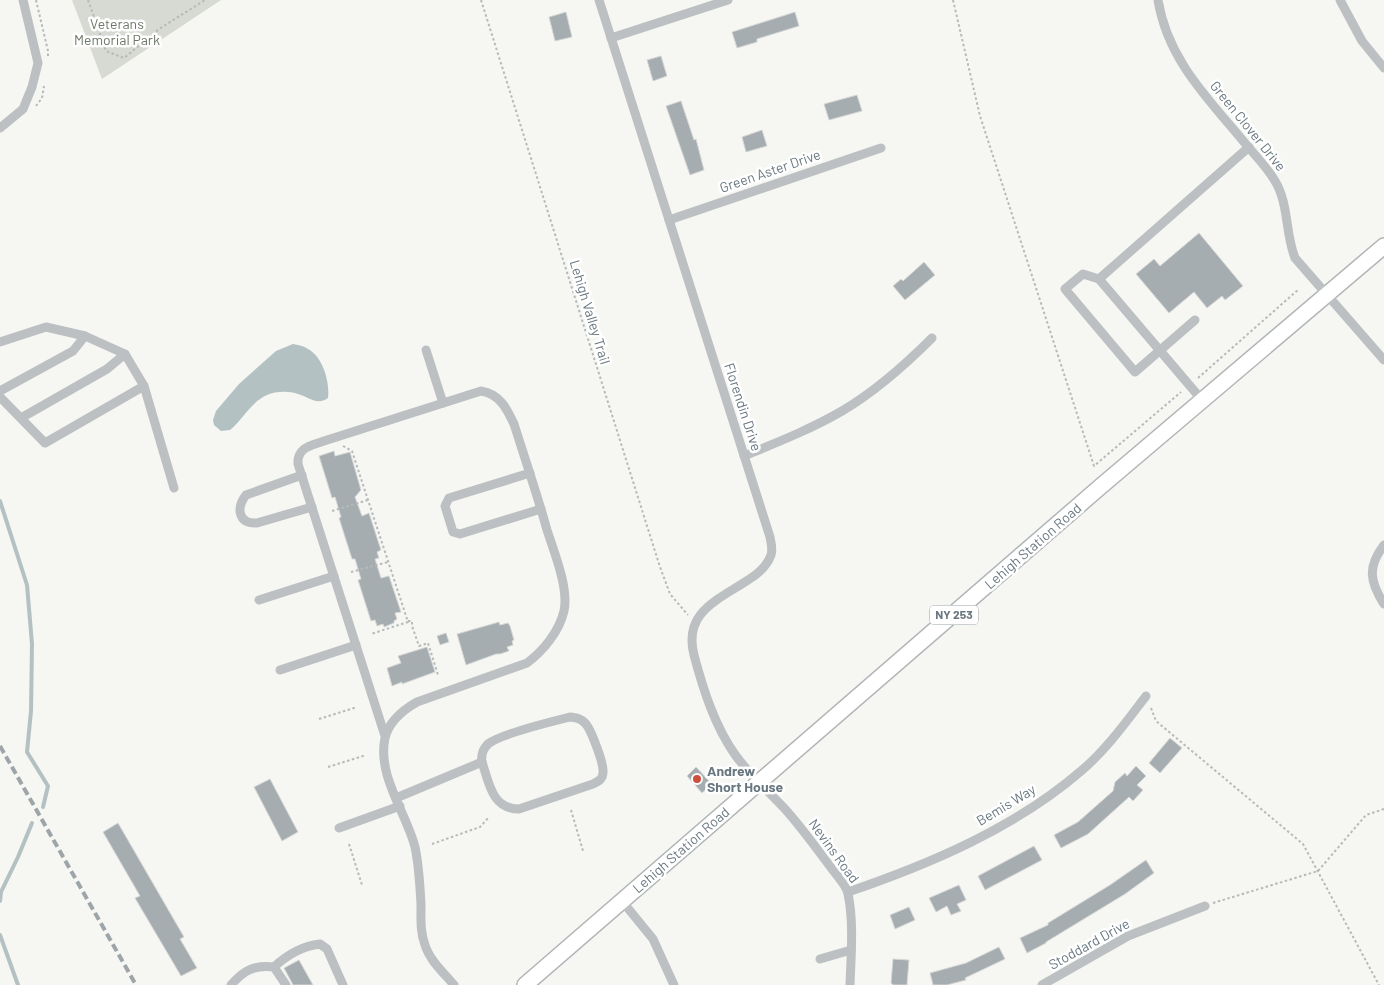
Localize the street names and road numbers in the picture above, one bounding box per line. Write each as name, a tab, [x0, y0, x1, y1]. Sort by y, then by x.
street label: Green Clover Drive	[1207, 77, 1290, 174]
street label: Green Aster Drive	[717, 145, 823, 196]
street label: Lehigh Valley Trail	[567, 258, 614, 366]
street label: Florendin Drive	[721, 361, 766, 453]
street label: Lehigh Station Road	[981, 499, 1084, 592]
road number: NY 253	[930, 606, 978, 624]
street label: Bemis Way	[973, 780, 1039, 829]
street label: Lehigh Station Road	[629, 803, 732, 896]
street label: Nevins Road	[805, 815, 863, 886]
street label: Stoddard Drive	[1045, 914, 1132, 973]

